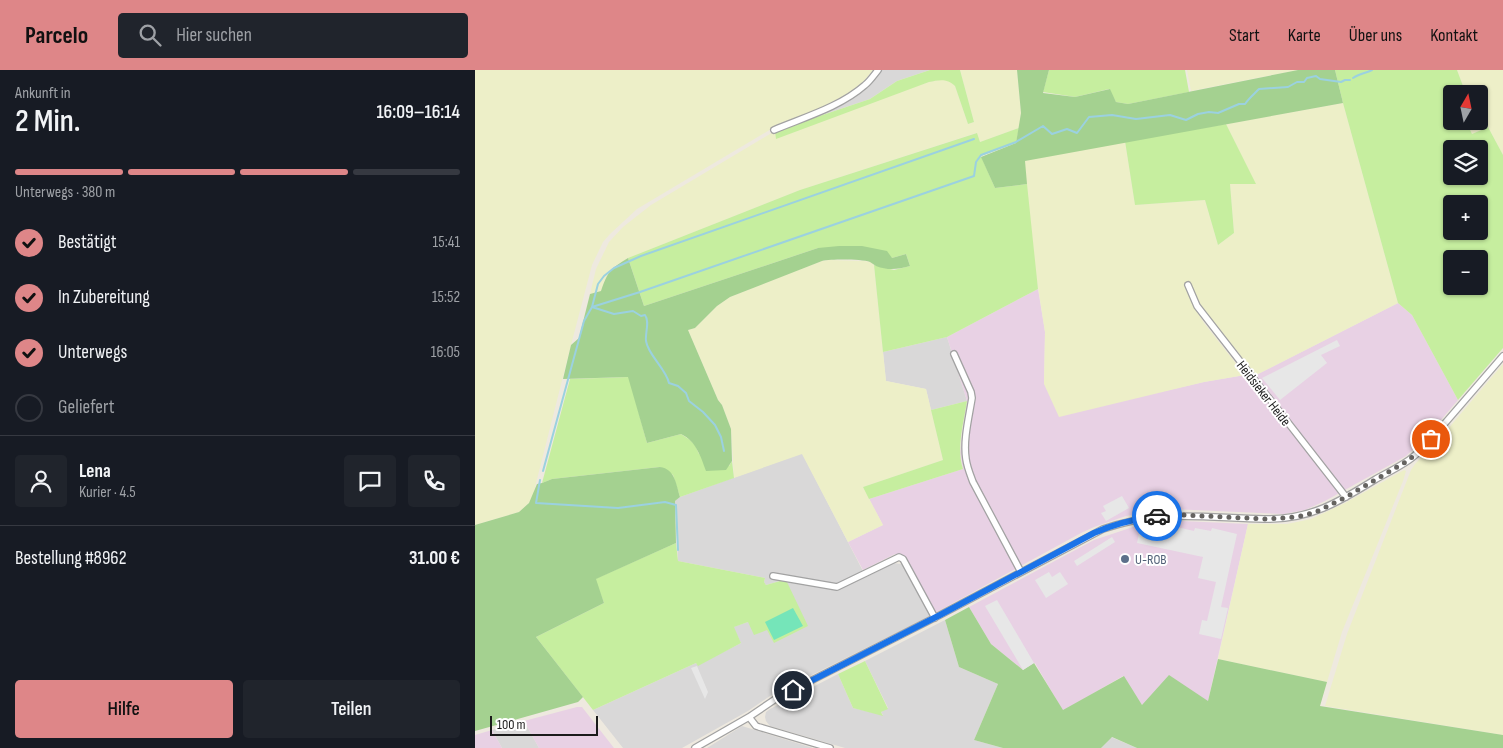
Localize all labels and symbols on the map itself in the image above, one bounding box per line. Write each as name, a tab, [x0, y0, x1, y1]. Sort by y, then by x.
north arrow	[1443, 85, 1487, 130]
street label: Heidsieker Heide	[1233, 357, 1294, 429]
pin	[1410, 418, 1452, 460]
courier	[1132, 491, 1182, 541]
place label: U-ROB	[1135, 551, 1167, 568]
marker: U-ROB	[1119, 553, 1131, 565]
pin	[772, 669, 814, 711]
scale bar	[490, 713, 597, 736]

